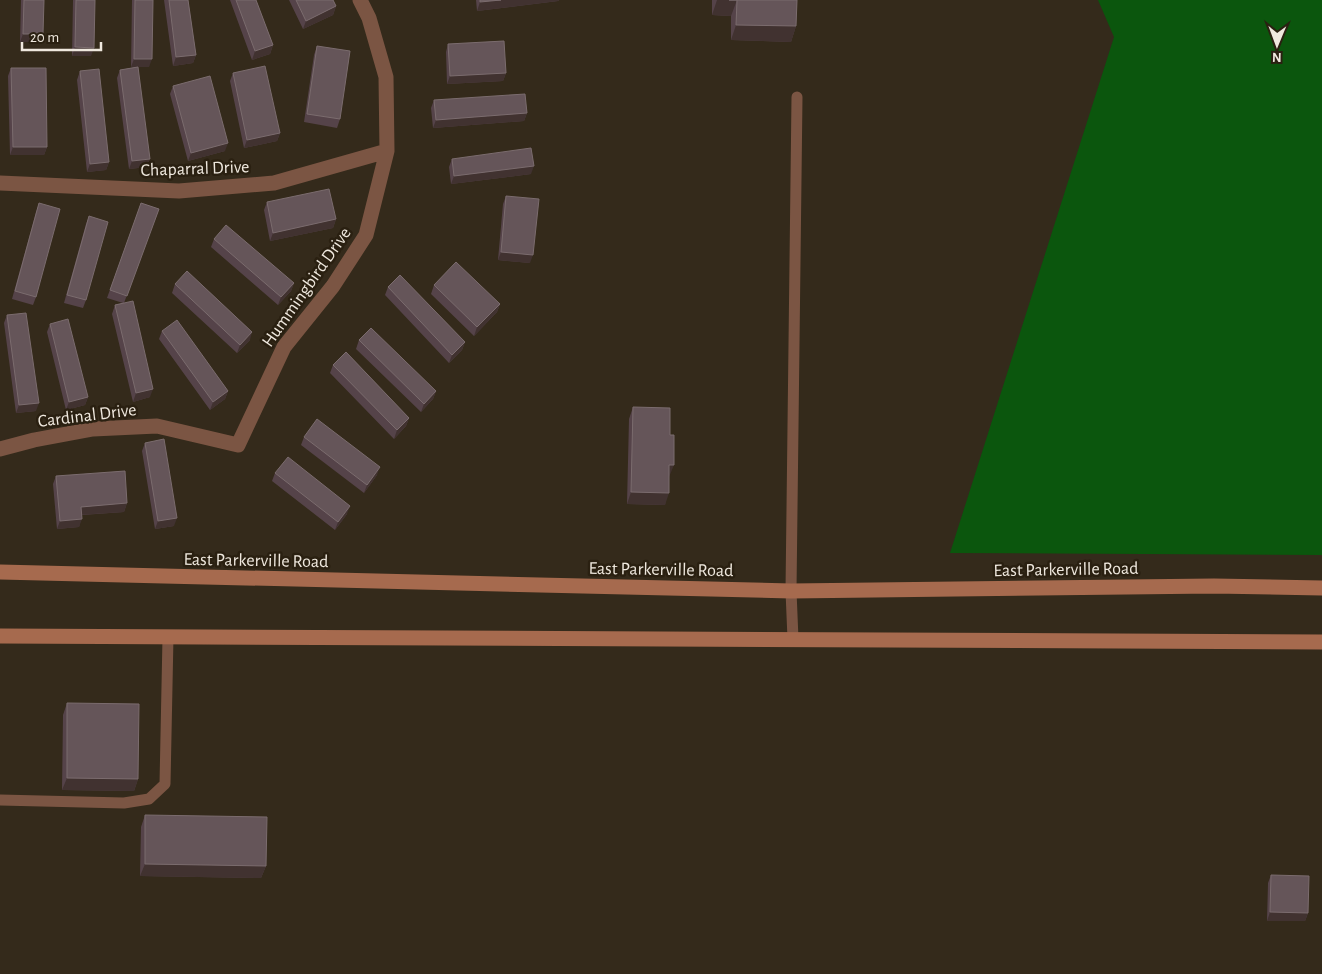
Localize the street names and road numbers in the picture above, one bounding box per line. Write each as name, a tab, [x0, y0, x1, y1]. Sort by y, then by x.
street label: Chaparral Drive	[140, 158, 250, 180]
street label: Hummingbird Drive	[259, 225, 355, 351]
street label: Cardinal Drive	[37, 401, 138, 431]
street label: East Parkerville Road	[183, 551, 329, 571]
street label: East Parkerville Road	[588, 560, 734, 580]
street label: East Parkerville Road	[993, 560, 1139, 580]

